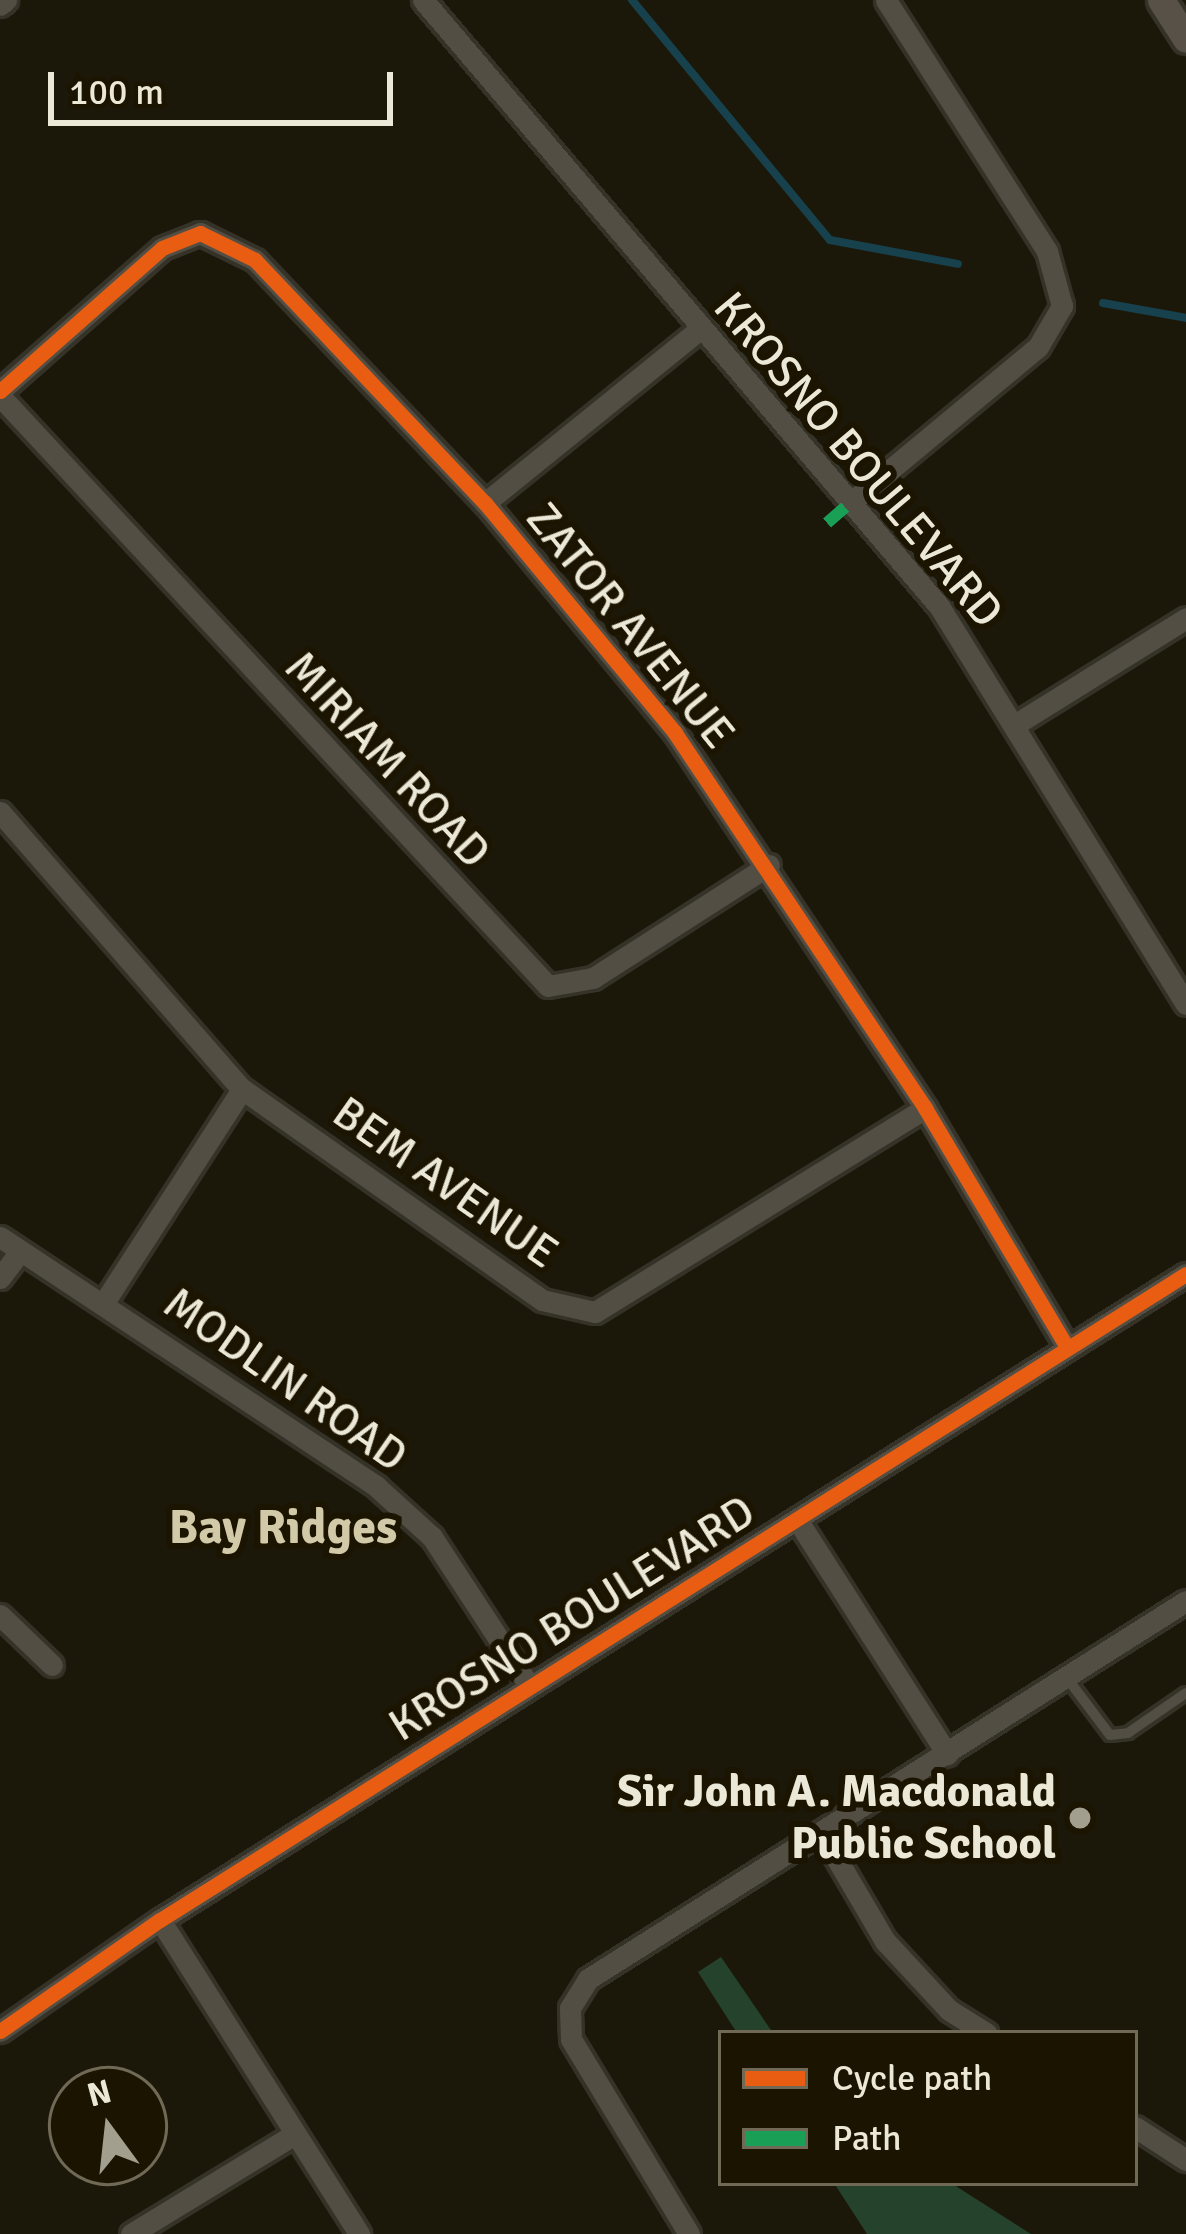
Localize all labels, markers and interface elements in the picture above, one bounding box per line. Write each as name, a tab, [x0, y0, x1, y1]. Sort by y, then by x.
scale bar	[54, 48, 399, 122]
text: 100 m	[69, 70, 164, 115]
street label: KROSNO BOULEVARD	[702, 282, 1014, 638]
street label: ZATOR AVENUE	[515, 492, 745, 760]
street label: MIRIAM ROAD	[273, 641, 501, 879]
street label: BEM AVENUE	[322, 1086, 568, 1280]
street label: MODLIN ROAD	[153, 1276, 417, 1484]
street label: KROSNO BOULEVARD	[379, 1485, 765, 1753]
district label: Bay Ridges	[169, 1499, 397, 1557]
place label: Sir John A. Macdonald Public School	[617, 1765, 1056, 1871]
marker: Sir John A. Macdonald Public School	[1067, 1805, 1093, 1831]
legend	[718, 2030, 1138, 2186]
text: Cycle path	[832, 2056, 992, 2101]
north arrow	[48, 2066, 168, 2186]
text: N	[83, 2071, 116, 2116]
text: Path	[832, 2116, 902, 2161]

